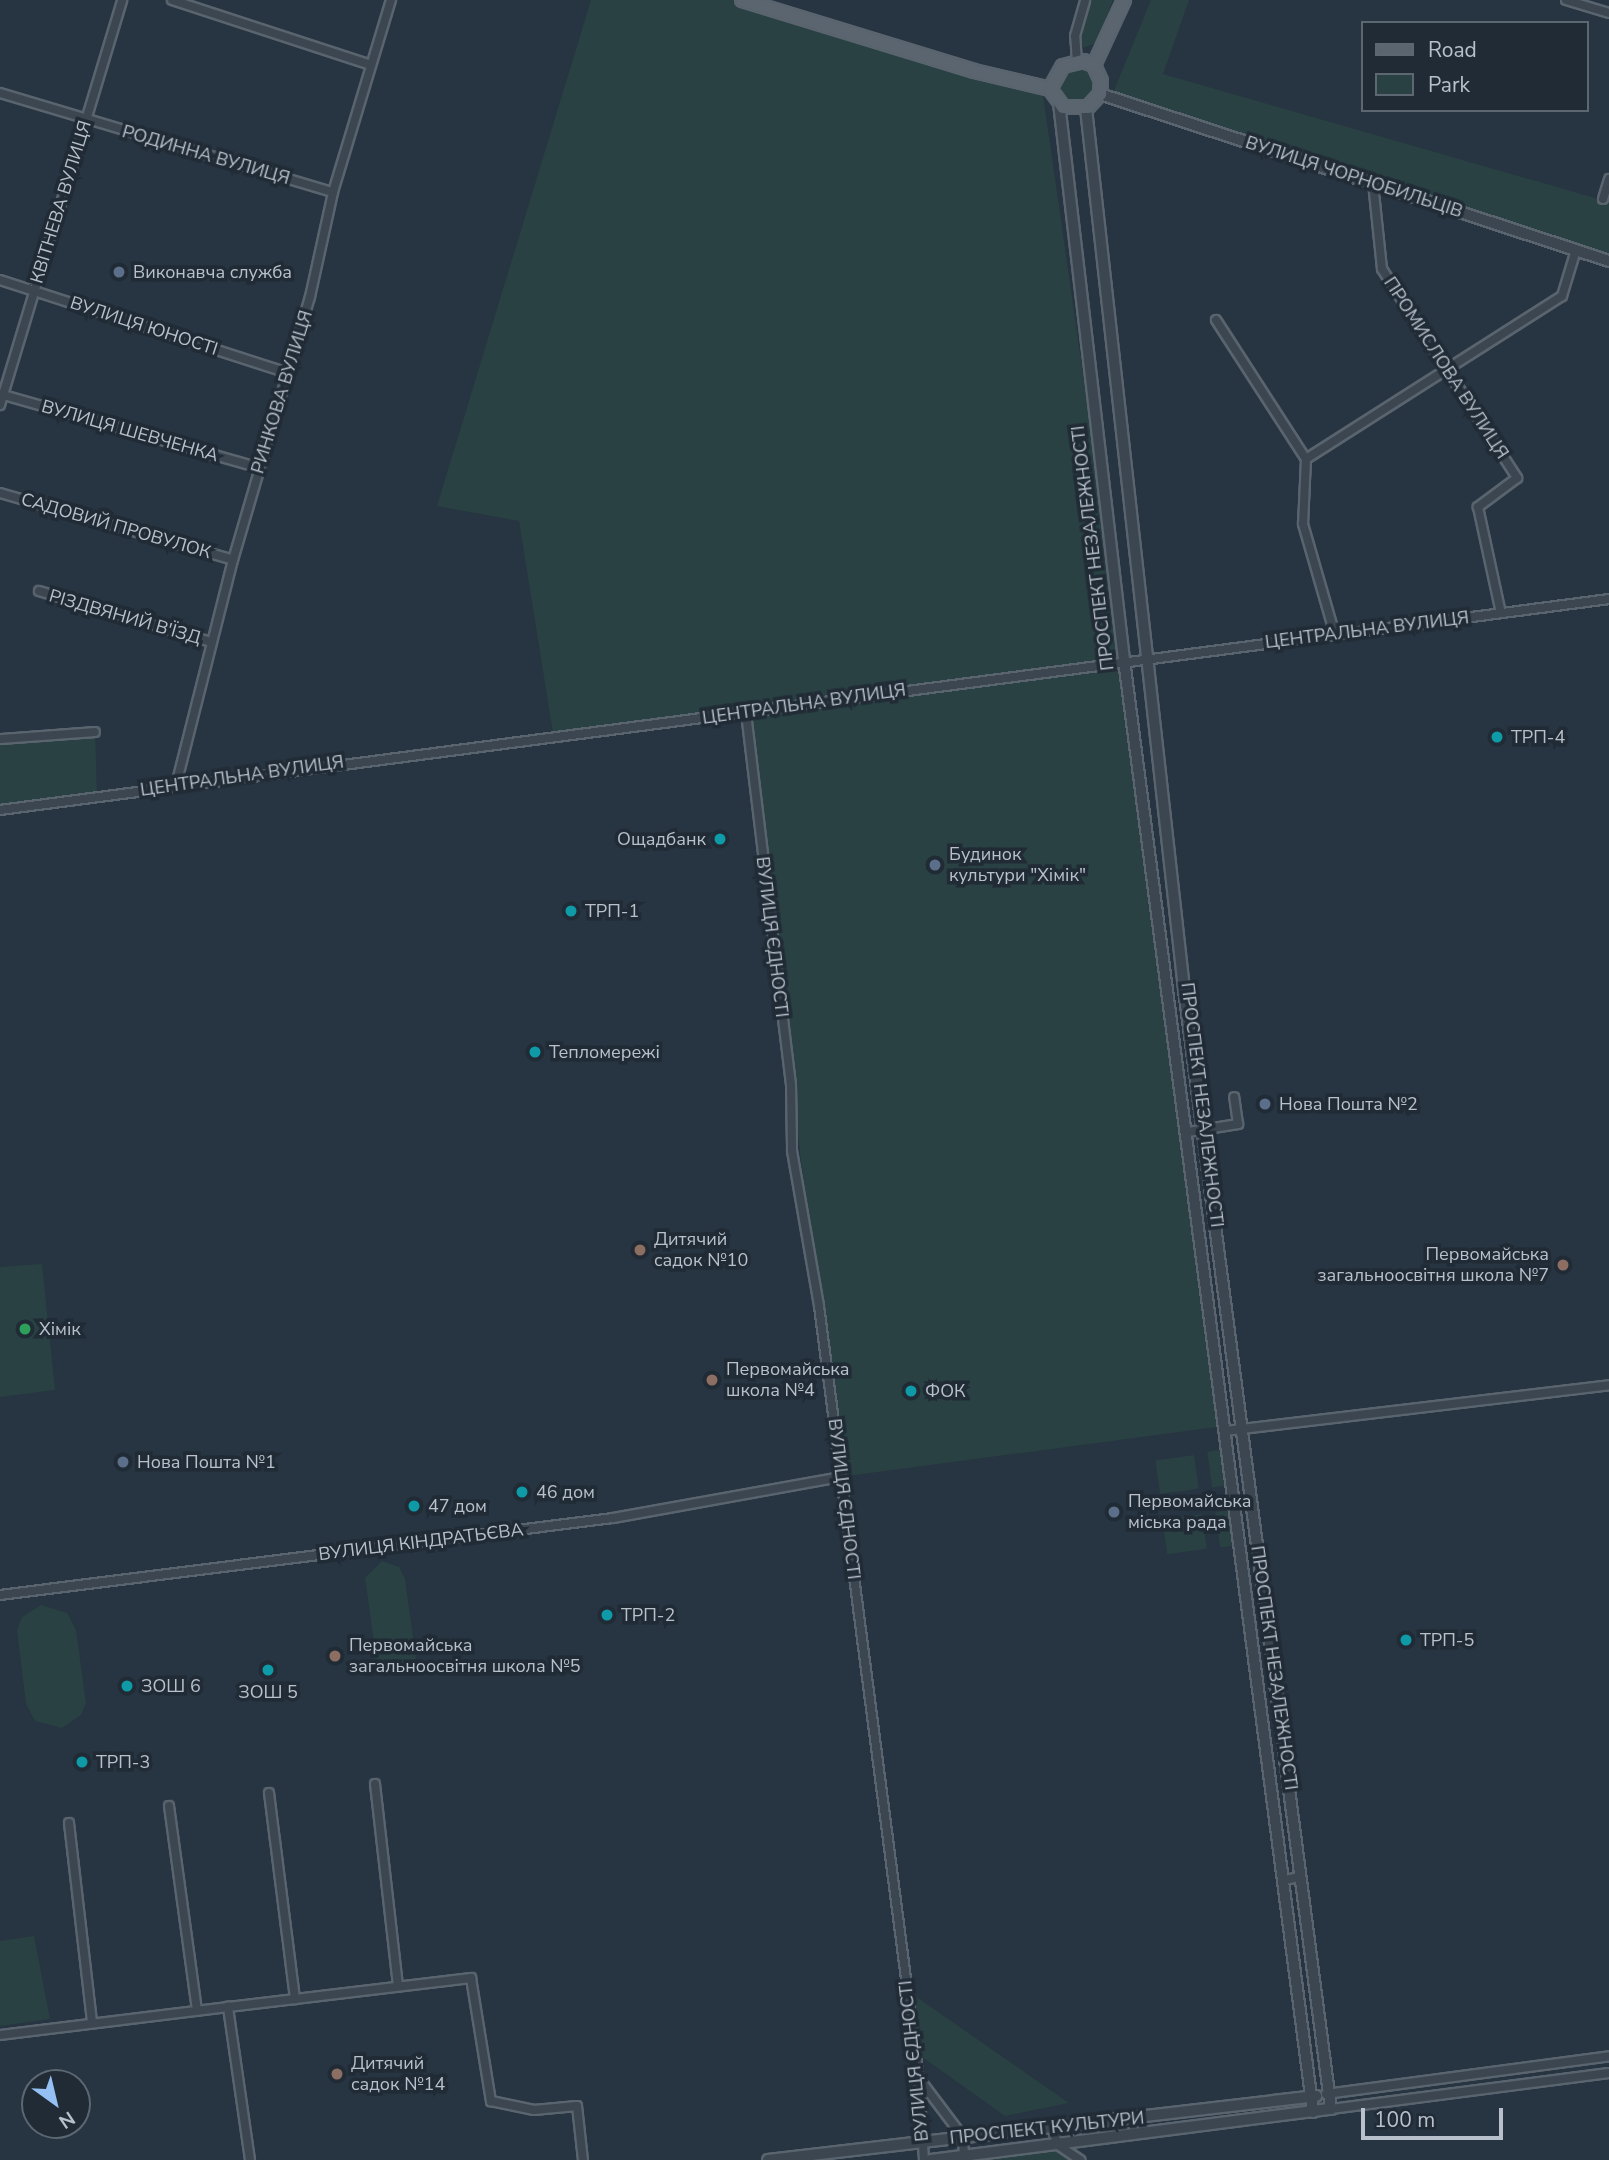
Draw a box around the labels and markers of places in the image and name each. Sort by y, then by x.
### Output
place label: Виконавча служба [133,261,292,283]
marker: Виконавча служба [111,264,127,280]
place label: ТРП-4 [1511,726,1565,748]
marker: ТРП-4 [1489,729,1505,745]
place label: Ощадбанк [617,828,706,850]
marker: Ощадбанк [712,831,728,847]
place label: Будинок культури "Хімік" [949,844,1086,886]
marker: Будинок культури "Хімік" [927,857,943,873]
place label: ТРП-1 [585,900,639,922]
marker: ТРП-1 [563,903,579,919]
place label: Тепломережі [549,1041,660,1063]
marker: Тепломережі [527,1044,543,1060]
place label: Нова Пошта №2 [1279,1093,1418,1115]
marker: Нова Пошта №2 [1257,1096,1273,1112]
place label: Дитячий садок №10 [654,1229,748,1272]
marker: Дитячий садок №10 [632,1242,648,1258]
place label: Первомайська загальноосвітня школа №7 [1318,1244,1549,1286]
marker: Первомайська загальноосвітня школа №7 [1555,1257,1571,1273]
place label: Хімік [39,1318,81,1340]
marker: Хімік [17,1321,33,1337]
place label: Первомайська школа №4 [726,1359,849,1402]
marker: Первомайська школа №4 [704,1372,720,1388]
place label: ФОК [925,1380,966,1402]
marker: ФОК [903,1383,919,1399]
place label: Нова Пошта №1 [137,1451,276,1473]
marker: Нова Пошта №1 [115,1454,131,1470]
place label: 46 дом [536,1481,595,1503]
marker: 46 дом [514,1484,530,1500]
place label: Первомайська мiська рада [1128,1491,1251,1534]
place label: 47 дом [428,1495,487,1517]
marker: 47 дом [406,1498,422,1514]
marker: Первомайська мiська рада [1106,1504,1122,1520]
place label: ТРП-2 [621,1604,675,1626]
marker: ТРП-2 [599,1607,615,1623]
place label: ТРП-5 [1420,1629,1474,1651]
marker: ТРП-5 [1398,1632,1414,1648]
place label: Первомайська загальноосвітня школа №5 [349,1635,580,1678]
marker: Первомайська загальноосвітня школа №5 [327,1648,343,1664]
marker: ЗОШ 5 [260,1662,276,1678]
place label: ЗОШ 6 [141,1675,201,1697]
marker: ЗОШ 6 [119,1678,135,1694]
place label: ЗОШ 5 [238,1681,298,1703]
place label: ТРП-3 [96,1751,150,1773]
marker: ТРП-3 [74,1754,90,1770]
place label: Дитячий садок №14 [351,2053,445,2096]
marker: Дитячий садок №14 [329,2066,345,2082]

